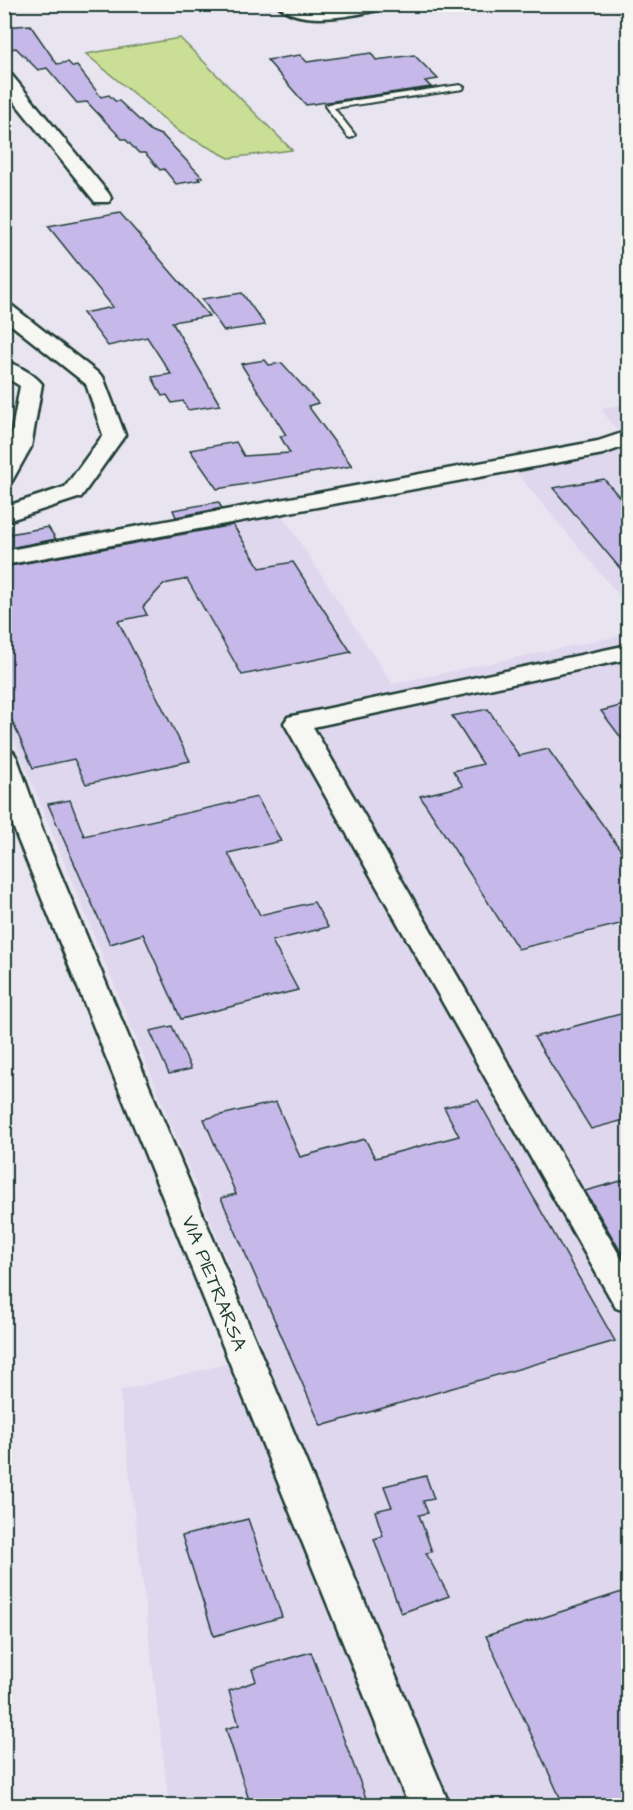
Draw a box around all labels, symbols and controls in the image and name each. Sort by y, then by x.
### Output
street label: VIA PIETRARSA [174,1212,254,1355]

